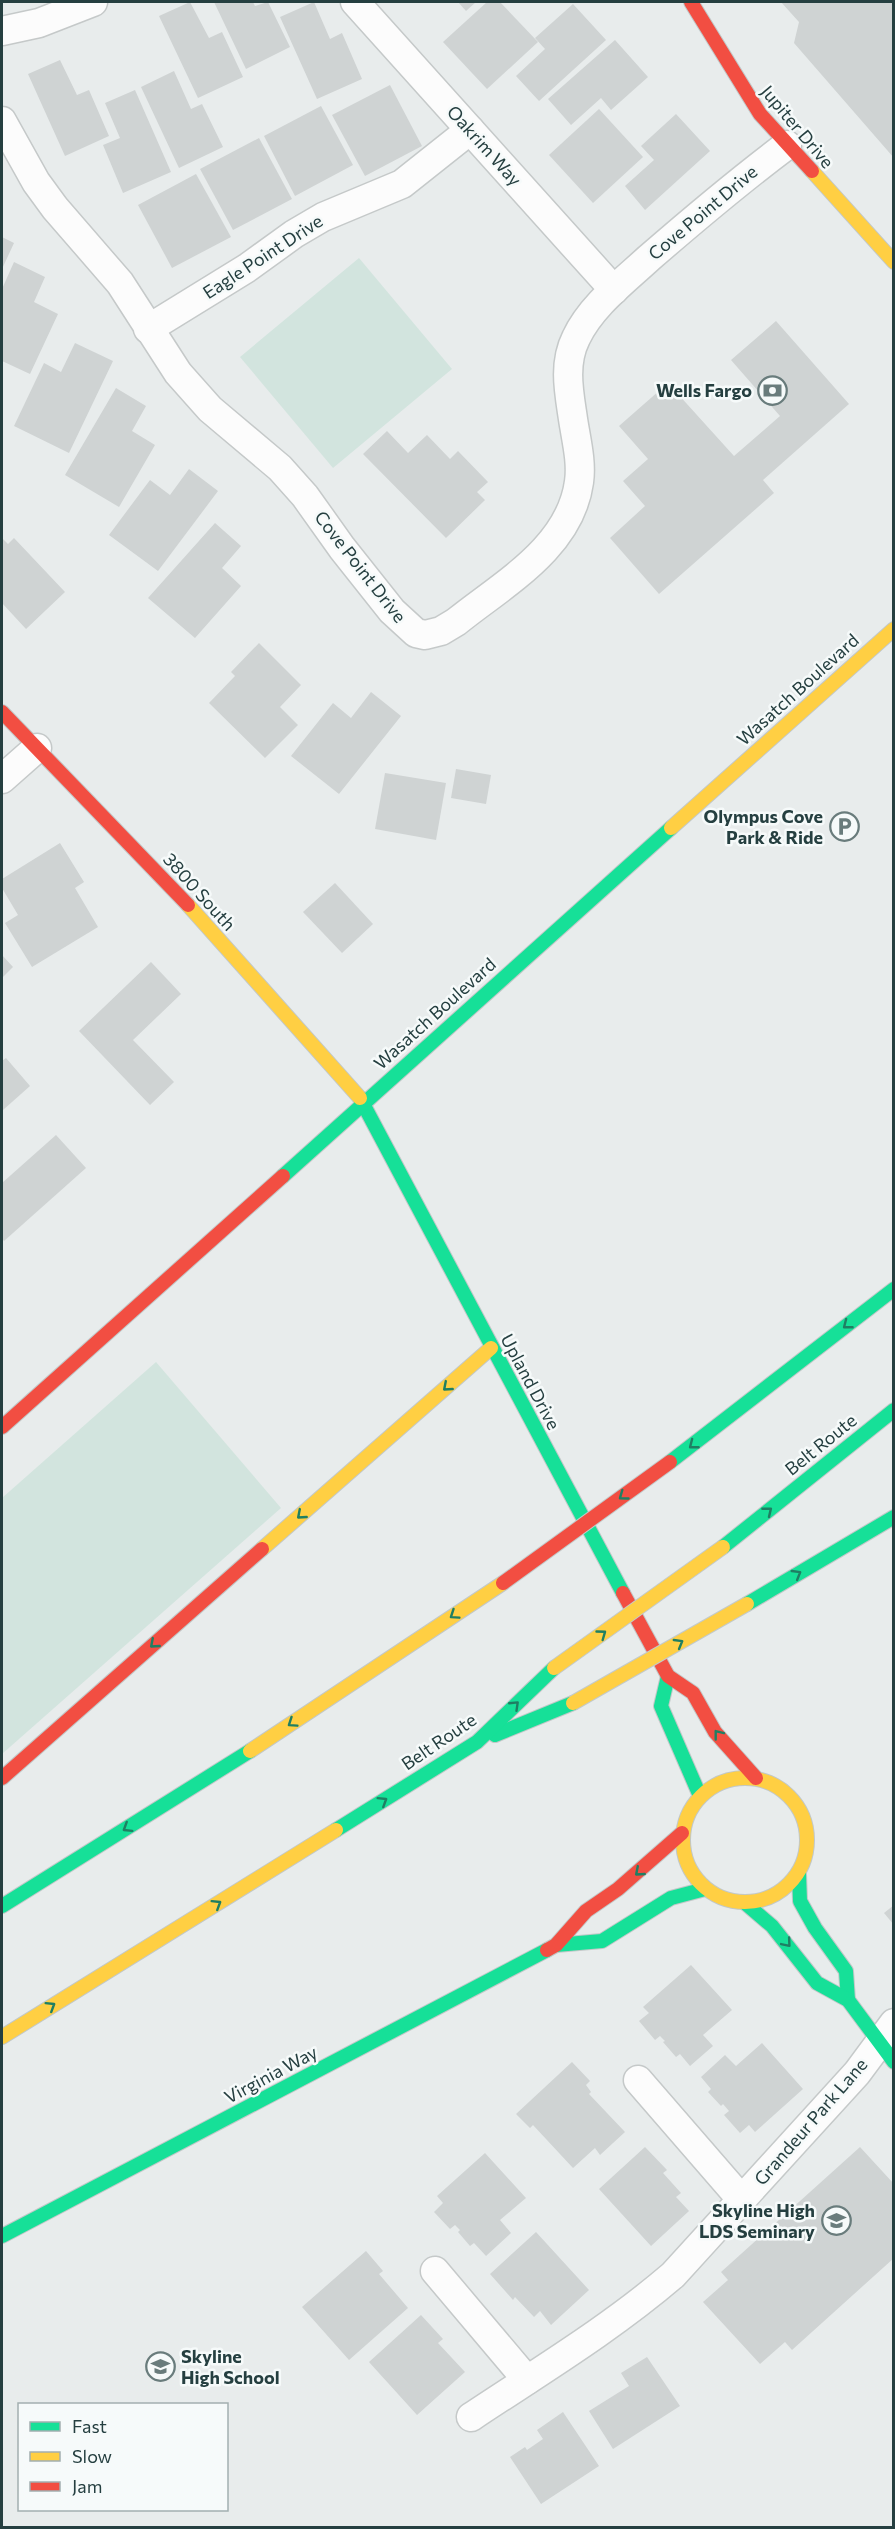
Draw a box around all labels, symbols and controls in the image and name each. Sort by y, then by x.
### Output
street label: Jupiter Drive [757,80,839,172]
street label: Oakrim Way [443,101,527,190]
street label: Cove Point Drive [643,160,761,264]
street label: Eagle Point Drive [198,209,326,303]
bank icon: Wells Fargo [757,375,789,407]
place label: Wells Fargo [656,379,752,401]
street label: Cove Point Drive [310,506,411,627]
street label: Wasatch Boulevard [732,629,863,750]
place label: Olympus Cove Park & Ride [704,805,823,848]
parking icon: Olympus Cove Park & Ride [828,811,860,843]
street label: 3800 South [159,848,240,935]
street label: Wasatch Boulevard [369,953,500,1074]
one-way arrow [843,1318,854,1329]
street label: Upland Drive [496,1330,565,1433]
one-way arrow [443,1380,454,1391]
street label: Belt Route [780,1409,861,1480]
one-way arrow [689,1437,700,1448]
one-way arrow [618,1489,629,1500]
one-way arrow [761,1507,772,1518]
one-way arrow [297,1508,308,1519]
one-way arrow [791,1570,801,1582]
one-way arrow [450,1608,461,1619]
one-way arrow [595,1630,606,1641]
one-way arrow [150,1637,161,1648]
one-way arrow [672,1639,683,1650]
one-way arrow [508,1702,519,1713]
street label: Belt Route [397,1708,480,1774]
one-way arrow [288,1716,298,1728]
one-way arrow [714,1730,725,1741]
one-way arrow [377,1796,387,1808]
one-way arrow [123,1820,133,1832]
one-way arrow [635,1865,646,1876]
one-way arrow [211,1899,221,1911]
one-way arrow [780,1936,791,1947]
one-way arrow [45,2002,55,2014]
street label: Virginia Way [220,2040,321,2108]
street label: Grandeur Park Lane [749,2053,871,2189]
place label: Skyline High LDS Seminary [699,2199,815,2242]
school or university icon: Skyline High LDS Seminary [820,2205,852,2237]
place label: Skyline High School [181,2345,280,2388]
school or university icon: Skyline High School [144,2351,176,2383]
legend [18,2403,228,2511]
text: Fast [72,2415,107,2437]
text: Slow [72,2445,112,2467]
text: Jam [72,2475,102,2497]

